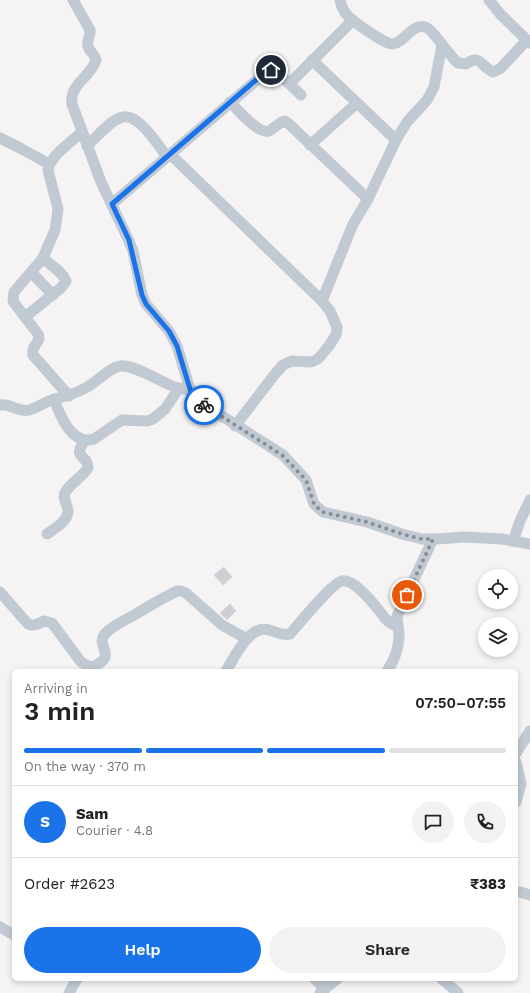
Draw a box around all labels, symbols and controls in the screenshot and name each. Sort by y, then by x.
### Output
pin [254,53,288,87]
icon: home [260,59,282,81]
courier [184,385,224,425]
icon: bike [193,394,215,416]
map controls [478,569,518,657]
button: locate [478,569,518,609]
pin [390,578,424,612]
icon: bag [396,584,418,606]
button: layers [478,617,518,657]
text: Arriving in [24,681,88,696]
text: 07:50–07:55 [415,694,506,712]
text: 3 min [24,696,95,726]
text: On the way · 370 m [24,759,146,774]
button: chat [412,801,454,843]
button: phone [464,801,506,843]
text: Sam [76,805,108,823]
text: S [40,813,50,831]
text: Courier · 4.8 [76,823,153,838]
text: Order #2623 [24,875,115,893]
text: ₹383 [470,875,506,893]
button: Help [24,927,261,973]
button: Share [269,927,506,973]

